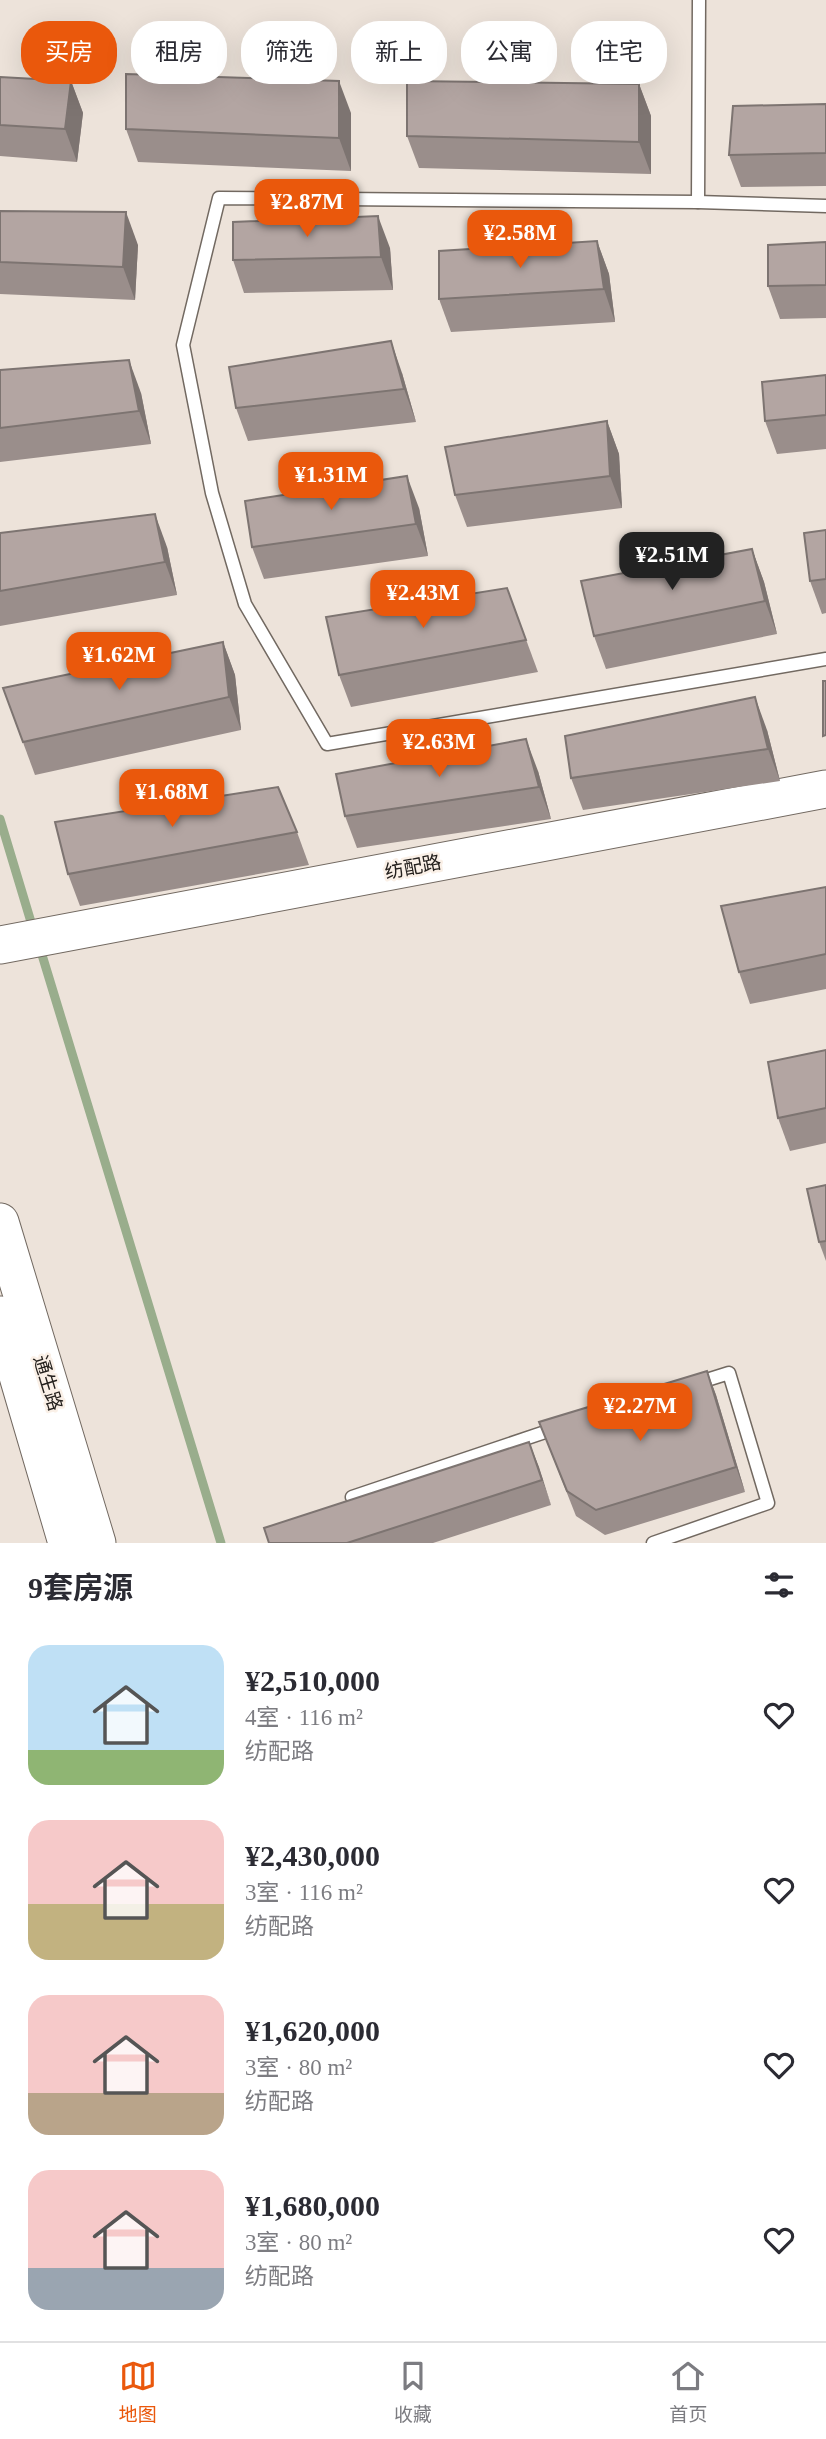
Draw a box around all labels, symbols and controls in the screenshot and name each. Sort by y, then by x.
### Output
chip: 买房 [21,21,117,84]
chip: 租房 [131,21,227,84]
chip: 筛选 [241,21,337,84]
chip: 新上 [351,21,447,84]
chip: 公寓 [461,21,557,84]
chip: 住宅 [571,21,667,84]
pin: ¥2.87M [250,180,364,239]
text: ¥2.87M [270,189,344,214]
pin: ¥2.58M [463,210,577,270]
text: ¥2.58M [483,220,557,245]
pin: ¥1.31M [274,452,388,512]
text: ¥1.31M [294,462,368,487]
pin: ¥2.51M [615,532,729,592]
text: ¥2.51M [635,542,709,567]
pin: ¥2.43M [366,570,480,630]
text: ¥2.43M [386,580,460,605]
pin: ¥1.62M [62,632,176,692]
text: ¥1.62M [82,642,156,667]
pin: ¥2.63M [382,720,496,779]
text: ¥2.63M [402,729,476,754]
pin: ¥1.68M [115,770,229,829]
text: ¥1.68M [135,779,209,804]
street label: 纺配路 [383,851,443,883]
street label: 通生路 [30,1353,66,1413]
pin: ¥2.27M [583,1384,697,1443]
text: ¥2.27M [603,1393,677,1418]
icon: filters [760,1566,798,1604]
text: 9套房源 [28,1571,133,1604]
text: ¥2,510,000 [245,1664,380,1697]
icon: home [84,1673,168,1757]
icon: heart [760,1696,798,1734]
text: 4室 · 116 m² [245,1705,363,1730]
text: 纺配路 [245,1739,314,1764]
text: ¥2,430,000 [245,1839,380,1872]
icon: home [84,1848,168,1932]
icon: heart [760,1871,798,1909]
text: 3室 · 116 m² [245,1880,363,1905]
text: 纺配路 [245,1914,314,1939]
text: ¥1,620,000 [245,2014,380,2047]
icon: home [84,2023,168,2107]
icon: heart [760,2046,798,2084]
text: 3室 · 80 m² [245,2055,352,2080]
text: 纺配路 [245,2089,314,2114]
text: ¥1,680,000 [245,2189,380,2222]
icon: home [84,2198,168,2282]
icon: heart [760,2221,798,2259]
text: 3室 · 80 m² [245,2230,352,2255]
text: 纺配路 [245,2264,314,2289]
tab: 地图 [119,2357,157,2426]
tab: 收藏 [394,2357,432,2426]
tab: 首页 [669,2357,707,2426]

